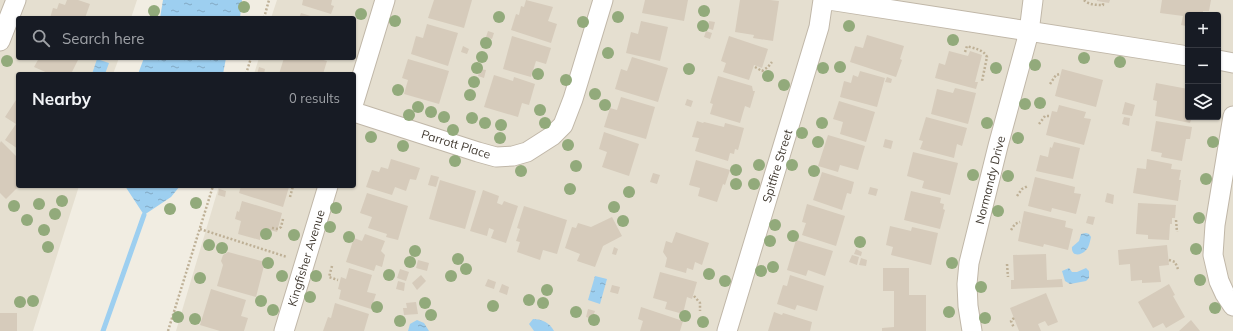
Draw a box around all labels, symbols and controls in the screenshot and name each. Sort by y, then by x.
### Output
map controls [1185,12,1221,120]
button: + [1185,12,1221,48]
search box [16,16,356,60]
icon: search [30,27,52,49]
text: Search here [62,29,144,48]
button: − [1185,48,1221,84]
button: layers [1185,84,1221,120]
text: Nearby [32,88,91,109]
text: 0 results [289,90,340,106]
street label: Parrott Place [419,126,493,162]
street label: Spitfire Street [759,128,795,204]
street label: Normandy Drive [972,134,1008,226]
street label: Kingfisher Avenue [284,208,328,308]

